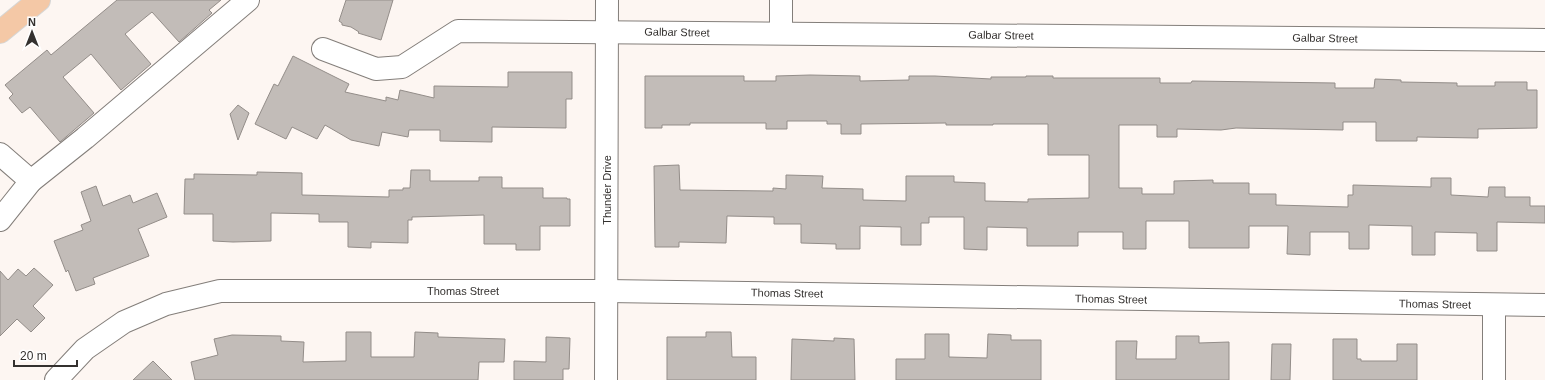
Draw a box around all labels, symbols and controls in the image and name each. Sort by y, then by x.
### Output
north arrow [12,12,52,52]
text: N [28,16,36,28]
street label: Galbar Street [644,25,710,39]
street label: Galbar Street [968,28,1034,42]
street label: Galbar Street [1292,31,1358,45]
street label: Thunder Drive [601,155,613,225]
street label: Thomas Street [427,285,499,297]
street label: Thomas Street [751,286,823,300]
street label: Thomas Street [1075,292,1147,306]
street label: Thomas Street [1399,297,1471,311]
scale bar [14,342,77,368]
text: 20 m [20,349,47,363]

